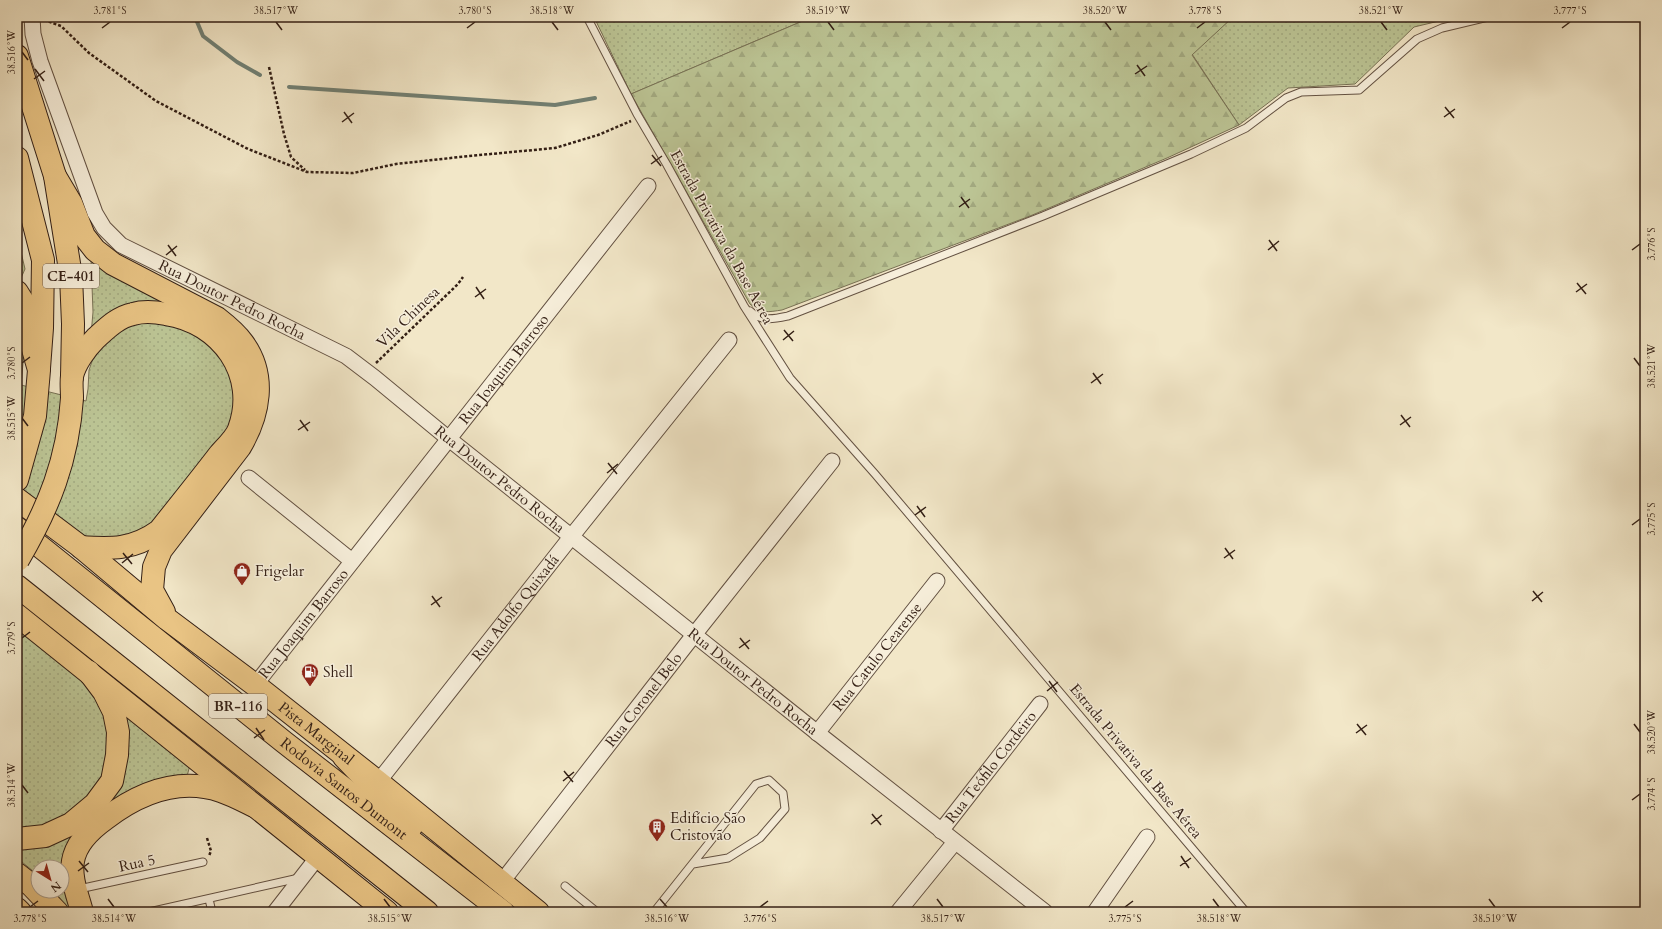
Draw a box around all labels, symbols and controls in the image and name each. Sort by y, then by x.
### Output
text: 3.781°S [93,4,127,18]
text: 38.517°W [254,4,299,18]
text: 3.780°S [458,4,492,18]
text: 38.518°W [530,4,575,18]
text: 38.519°W [806,4,851,18]
text: 38.520°W [1083,4,1128,18]
text: 3.778°S [1188,4,1222,18]
text: 38.521°W [1359,4,1404,18]
text: 3.777°S [1553,4,1587,18]
text: 38.516°W [5,29,19,74]
street label: Estrada Privativa da Base Aérea [666,146,779,328]
text: 3.776°S [1645,227,1659,261]
street label: Rua Doutor Pedro Rocha [155,255,309,345]
road number: CE-401 [43,264,99,288]
street label: Vila Chinesa [372,282,444,352]
street label: Rua Joaquim Barroso [454,310,553,428]
text: 38.521°W [1645,343,1659,388]
text: 3.780°S [5,346,19,380]
text: 38.515°W [5,395,19,440]
street label: Rua Doutor Pedro Rocha [430,421,569,538]
text: 3.775°S [1645,502,1659,536]
street label: Rua Adolfo Quixadá [467,550,564,665]
shop icon: Frigelar [232,561,252,586]
place label: Frigelar [255,561,305,581]
street label: Rua Joaquim Barroso [254,565,353,683]
street label: Rua Catulo Cearense [828,598,926,715]
text: 3.779°S [5,621,19,655]
street label: Rua Doutor Pedro Rocha [684,623,823,740]
street label: Rua Coronel Belo [600,648,686,751]
fuel station icon: Shell [300,662,320,687]
place label: Shell [323,662,353,682]
street label: Estrada Privativa da Base Aérea [1065,679,1207,843]
road number: BR-116 [209,694,267,718]
street label: Pista Marginal [274,697,358,769]
street label: Rua Teófilo Cordeiro [941,707,1041,827]
text: 38.520°W [1645,709,1659,754]
street label: Rodovia Santos Dumont [276,733,412,844]
text: 38.514°W [5,762,19,807]
text: 3.774°S [1645,777,1659,811]
place label: Edifício São Cristovão [670,808,746,845]
building icon: Edifício São Cristovão [647,817,667,842]
street label: Rua 5 [117,849,157,877]
north arrow [30,859,70,899]
text: N [47,878,64,896]
text: 3.778°S [13,912,47,926]
text: 38.514°W [92,912,137,926]
text: 38.515°W [368,912,413,926]
text: 38.516°W [645,912,690,926]
text: 3.776°S [743,912,777,926]
text: 38.517°W [921,912,966,926]
text: 3.775°S [1108,912,1142,926]
text: 38.518°W [1197,912,1242,926]
text: 38.519°W [1473,912,1518,926]

